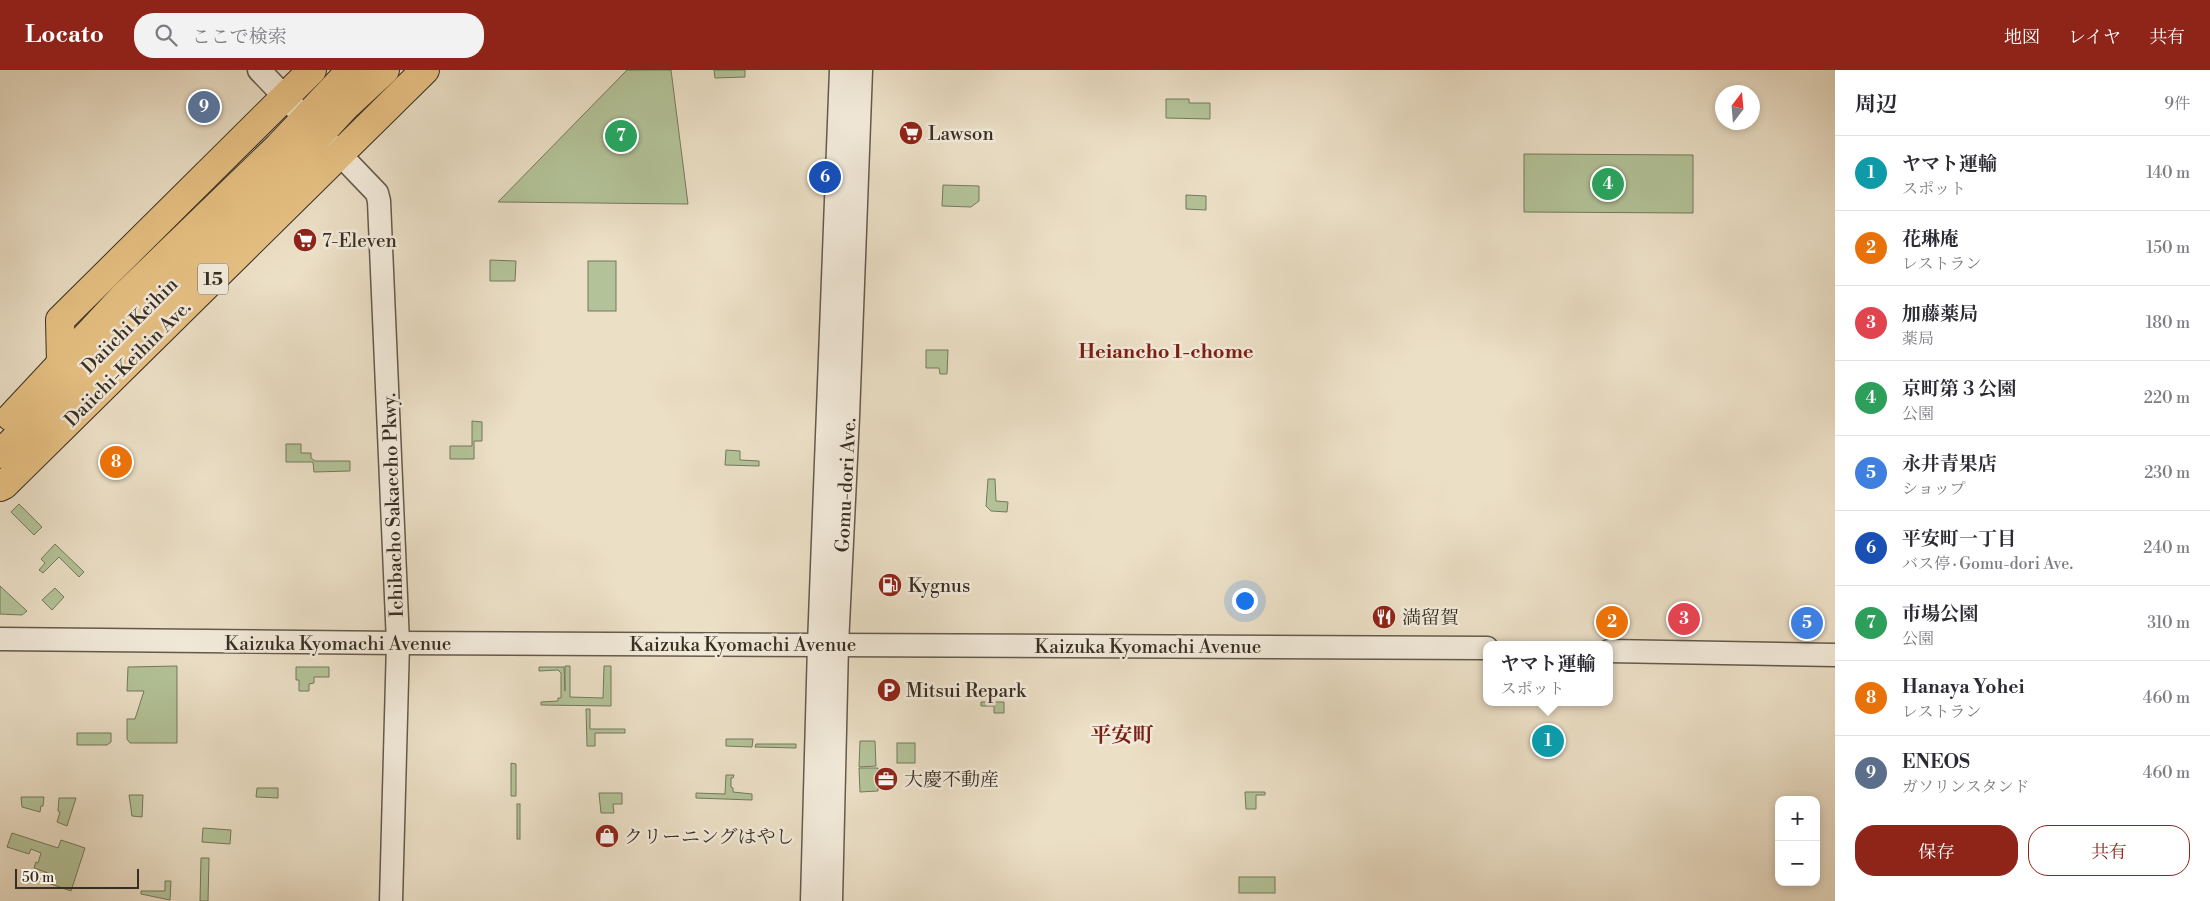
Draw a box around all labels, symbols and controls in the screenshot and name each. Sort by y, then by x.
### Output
search box [134,13,484,58]
text: Locato [25,20,104,50]
icon: search [152,21,180,49]
text: ここで検索 [192,25,287,49]
text: 地図 [2004,26,2040,49]
text: レイヤ [2068,26,2121,49]
text: 共有 [2149,26,2185,49]
north arrow [1715,85,1760,130]
pin: 9 [188,88,220,126]
text: 周辺 [1855,92,1897,118]
text: 9件 [2164,94,2190,114]
pin: 7 [605,117,637,155]
supermarket icon: Lawson [898,120,924,146]
place label: Lawson [928,122,994,146]
text: ヤマト運輸 [1902,152,1997,176]
pin: 6 [809,158,841,196]
text: 1 [1867,163,1875,183]
text: 140 m [2146,163,2190,183]
pin: 4 [1592,165,1624,203]
text: スポット [1902,179,1966,199]
supermarket icon: 7-Eleven [292,227,318,253]
text: 花琳庵 [1902,227,1959,251]
place label: 7-Eleven [322,229,397,253]
text: 2 [1866,238,1876,258]
text: 150 m [2146,238,2190,258]
text: レストラン [1902,254,1982,274]
road number: 15 [198,263,228,294]
street label: Daiichi Keihin [77,273,183,379]
street label: Daiichi-Keihin Ave. [59,295,196,432]
text: 加藤薬局 [1902,302,1978,326]
text: 3 [1866,313,1876,333]
text: 180 m [2146,313,2190,333]
text: 薬局 [1902,329,1934,349]
district label: Heiancho 1-chome [1078,340,1254,365]
text: 京町第３公園 [1902,377,2016,401]
text: 4 [1866,388,1876,408]
text: 220 m [2144,388,2190,408]
street label: Ichibacho Sakaecho Pkwy. [377,392,409,618]
text: 公園 [1902,404,1934,424]
street label: Gomu-dori Ave. [830,417,862,553]
pin: 8 [100,443,132,481]
text: 永井青果店 [1902,452,1997,476]
text: 5 [1866,463,1876,483]
text: 230 m [2144,463,2190,483]
text: ショップ [1902,479,1966,499]
text: 平安町一丁目 [1902,527,2016,551]
text: 6 [1866,538,1876,558]
text: 240 m [2143,538,2190,558]
text: バス停 · Gomu-dori Ave. [1902,554,2073,574]
fuel station icon: Kygnus [877,572,903,598]
place label: Kygnus [908,574,970,598]
your location [1232,588,1258,614]
pin: 3 [1668,600,1700,638]
text: 市場公園 [1902,602,1978,626]
pin: 2 [1596,603,1628,641]
restaurant icon: 満留賀 [1371,604,1397,630]
pin: 5 [1791,604,1823,642]
place label: 満留賀 [1402,606,1459,630]
text: 7 [1866,613,1876,633]
text: 310 m [2147,613,2190,633]
text: 公園 [1902,629,1934,649]
street label: Kaizuka Kyomachi Avenue [225,632,451,656]
street label: Kaizuka Kyomachi Avenue [630,633,856,657]
street label: Kaizuka Kyomachi Avenue [1035,635,1261,659]
popup [1483,641,1613,706]
text: ヤマト運輸 [1500,652,1596,676]
text: Hanaya Yohei [1902,675,2025,699]
parking icon: Mitsui Repark [876,677,902,703]
place label: Mitsui Repark [906,679,1027,703]
text: スポット [1500,679,1565,699]
text: 8 [1866,688,1876,708]
text: 460 m [2143,688,2190,708]
text: レストラン [1902,702,1982,722]
pin: 1 [1532,722,1564,760]
district label: 平安町 [1091,723,1154,749]
text: ENEOS [1902,750,1970,774]
text: 9 [1866,763,1876,783]
text: 460 m [2143,763,2190,783]
office icon: 大慶不動産 [873,766,899,792]
place label: 大慶不動産 [904,768,999,792]
text: ガソリンスタンド [1902,777,2030,797]
map controls [1775,796,1820,886]
button: + [1775,796,1820,841]
shop icon: クリーニングはやし [594,823,620,849]
place label: クリーニングはやし [624,825,795,849]
button: 保存 [1855,825,2018,876]
button: 共有 [2028,825,2190,876]
button: − [1775,841,1820,886]
scale bar [15,866,139,889]
text: 50 m [22,869,54,887]

